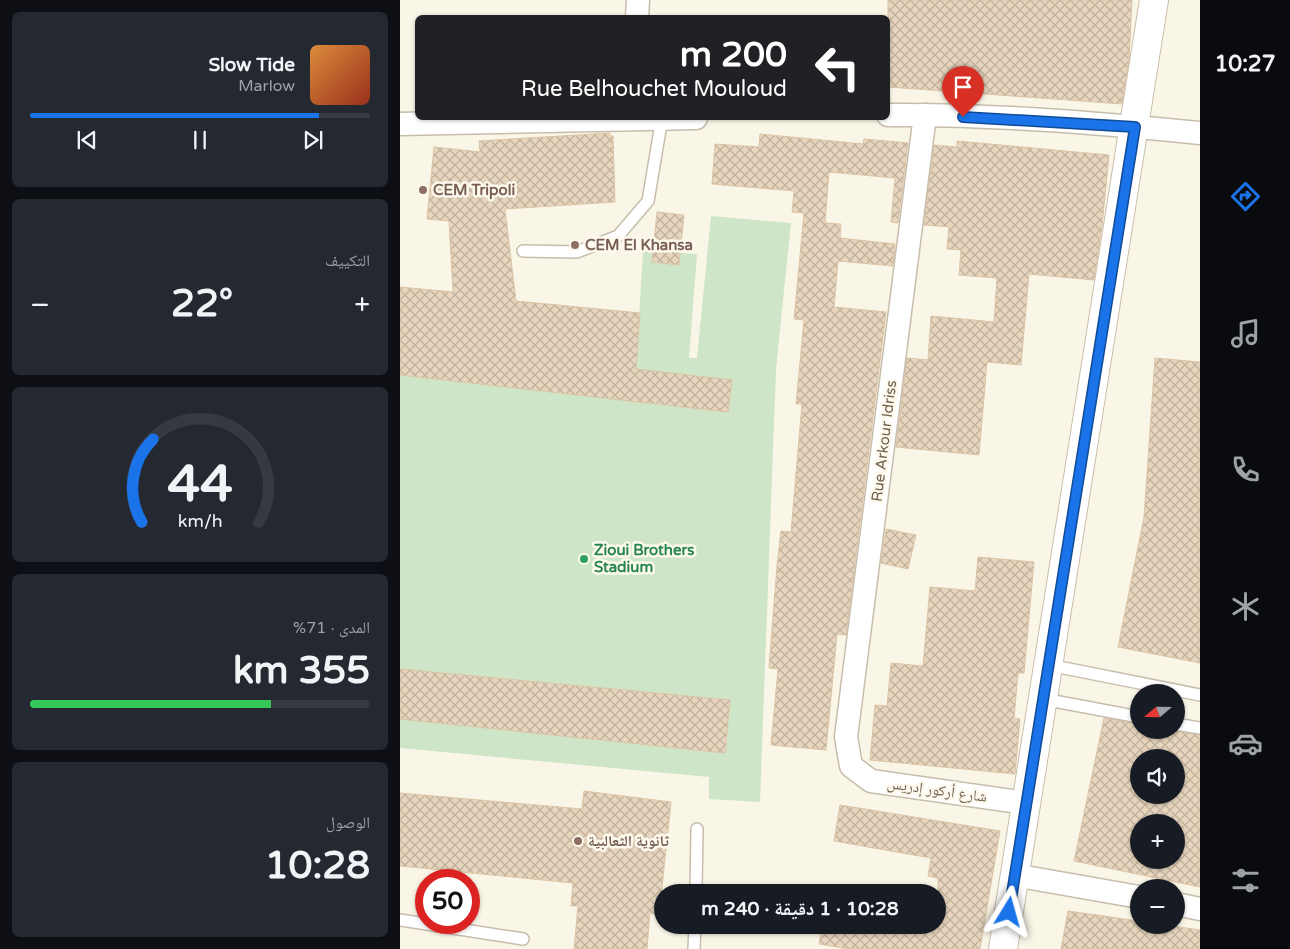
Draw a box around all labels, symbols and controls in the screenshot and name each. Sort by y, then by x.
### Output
text: 200 m [680,34,787,76]
icon: left [805,35,870,100]
text: 10:27 [1215,51,1276,77]
text: Slow Tide [208,54,295,76]
pin [942,66,984,117]
icon: arrive [949,73,977,101]
text: Marlow [238,76,295,96]
text: Rue Belhouchet Mouloud [521,76,787,102]
icon: previous [73,126,101,154]
icon: pause [186,126,214,154]
icon: next [299,126,327,154]
icon: directions [1228,179,1263,214]
place label: CEM Tripoli [433,181,515,200]
marker: CEM Tripoli [417,184,429,196]
place label: CEM El Khansa [585,236,693,254]
marker: CEM El Khansa [569,239,581,251]
text: التكييف [325,251,370,271]
text: 22° [171,281,233,327]
text: − [30,288,50,322]
text: + [354,288,370,322]
icon: music [1228,316,1263,351]
street label: Rue Arkour Idriss [868,379,900,503]
icon: phone [1228,452,1263,487]
text: 44 [167,453,233,516]
text: km/h [178,511,222,532]
place label: Zioui Brothers Stadium [594,541,694,576]
marker: Zioui Brothers Stadium [578,553,590,565]
icon: climate [1228,589,1263,624]
text: المدى · 71% [293,618,370,638]
text: 355 km [233,648,370,694]
north arrow [1130,684,1185,739]
map controls [1130,684,1185,934]
icon: car [1228,726,1263,761]
button: sound [1130,749,1185,804]
street label: شارع أركور إدريس [886,774,988,807]
text: الوصول [326,813,370,833]
button: + [1130,814,1185,869]
place label: ثانوية الثعالبية [588,832,670,850]
marker: ثانوية الثعالبية [572,835,584,847]
text: 10:28 [265,843,370,889]
icon: filters [1228,863,1263,898]
speed limit sign: 50 [415,869,480,934]
button: − [1130,879,1185,934]
position arrow [982,885,1034,937]
text: 10:28 · 1 دقيقة · 240 m [701,898,899,920]

